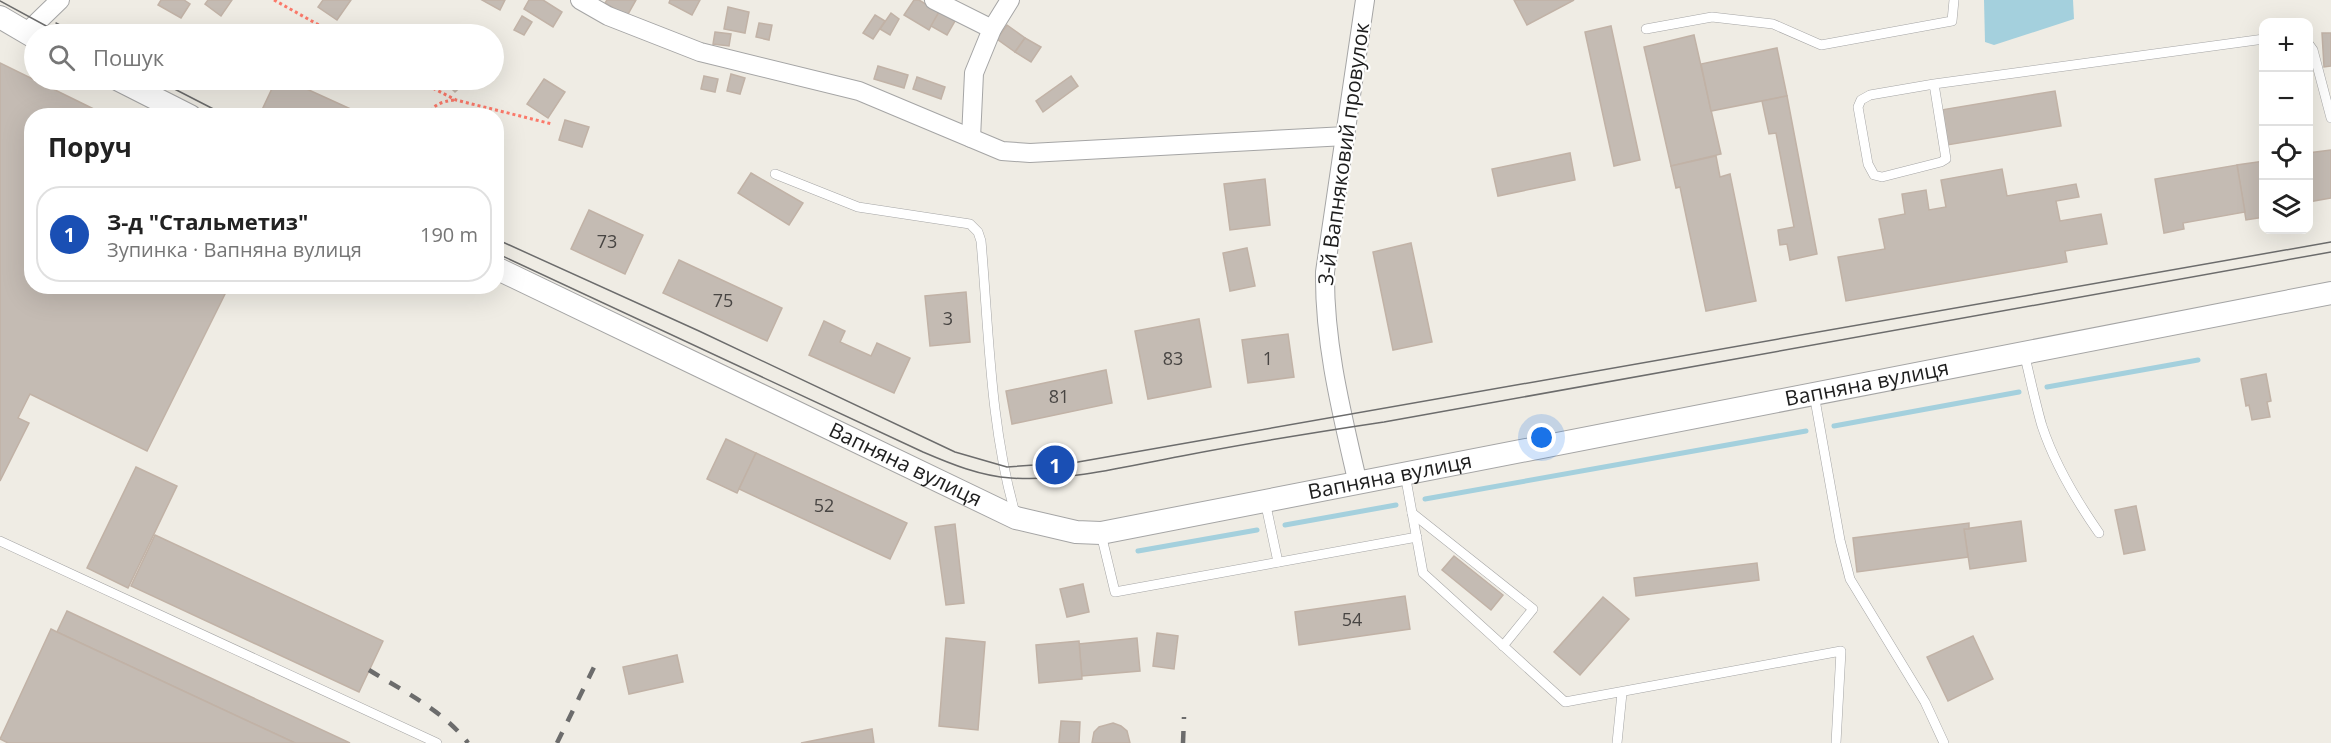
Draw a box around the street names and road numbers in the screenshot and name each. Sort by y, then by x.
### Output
street label: 3-й Вапняковий провулок [1311,21,1375,287]
street label: Вапняна вулиця [1782,353,1951,412]
street label: Вапняна вулиця [825,415,987,512]
street label: Вапняна вулиця [1305,446,1474,505]

